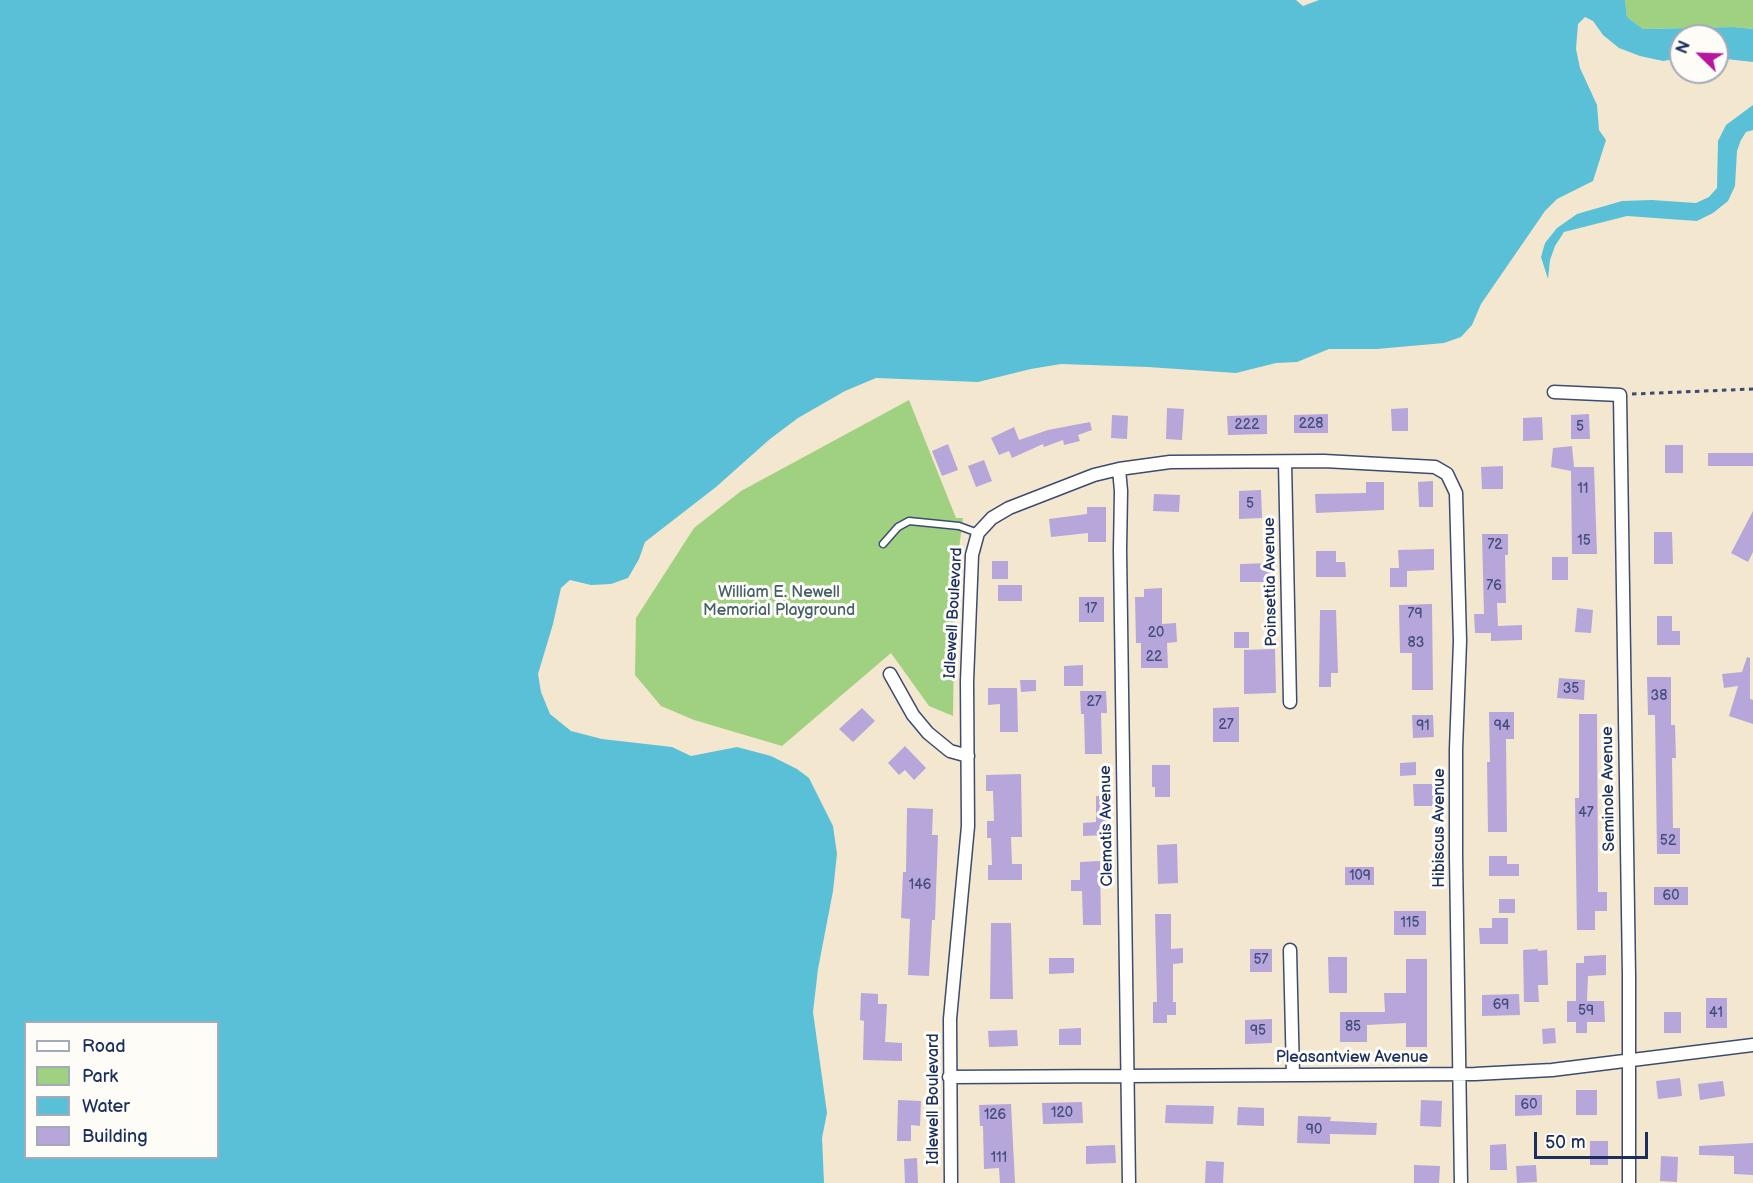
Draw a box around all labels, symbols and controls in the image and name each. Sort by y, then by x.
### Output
north arrow [1669,24,1729,84]
text: N [1673,38,1695,57]
house number: 228 [1299,416,1323,432]
house number: 222 [1235,417,1259,433]
house number: 5 [1576,419,1584,435]
house number: 11 [1578,481,1588,497]
house number: 5 [1246,496,1254,512]
street label: Poinsettia Avenue [1260,517,1282,647]
house number: 15 [1577,533,1591,549]
house number: 72 [1487,537,1503,553]
street label: Idlewell Boulevard [941,547,967,679]
house number: 76 [1486,578,1502,594]
park label: William E. Newell Memorial Playground [703,583,855,621]
house number: 17 [1085,601,1097,617]
house number: 79 [1408,606,1422,622]
house number: 20 [1148,625,1164,641]
house number: 83 [1408,635,1424,651]
house number: 22 [1146,649,1162,665]
house number: 35 [1563,681,1579,697]
house number: 38 [1651,688,1667,704]
house number: 27 [1086,694,1102,710]
house number: 27 [1218,717,1234,733]
house number: 91 [1416,718,1430,734]
house number: 94 [1494,718,1510,734]
street label: Seminole Avenue [1598,726,1620,852]
street label: Clematis Avenue [1096,765,1118,887]
street label: Hibiscus Avenue [1430,768,1450,888]
house number: 47 [1578,805,1594,821]
house number: 52 [1660,833,1676,849]
house number: 109 [1349,868,1371,884]
house number: 146 [909,877,931,893]
house number: 60 [1663,888,1679,904]
house number: 115 [1401,915,1419,931]
house number: 57 [1254,952,1268,968]
house number: 69 [1493,997,1509,1013]
house number: 59 [1578,1003,1594,1019]
house number: 41 [1709,1005,1723,1021]
house number: 85 [1345,1019,1361,1035]
legend [24,1021,219,1159]
house number: 95 [1250,1023,1266,1039]
street label: Idlewell Boulevard [924,1033,944,1165]
text: Road [82,1036,126,1057]
street label: Pleasantview Avenue [1276,1048,1428,1068]
text: Park [82,1066,118,1087]
text: Water [82,1096,130,1117]
house number: 60 [1521,1097,1537,1113]
house number: 120 [1051,1105,1073,1121]
house number: 126 [984,1107,1006,1123]
scale bar [1537,1120,1651,1158]
house number: 90 [1306,1122,1322,1138]
text: Building [82,1126,148,1147]
text: 50 m [1545,1132,1586,1153]
house number: 111 [991,1150,1007,1166]

